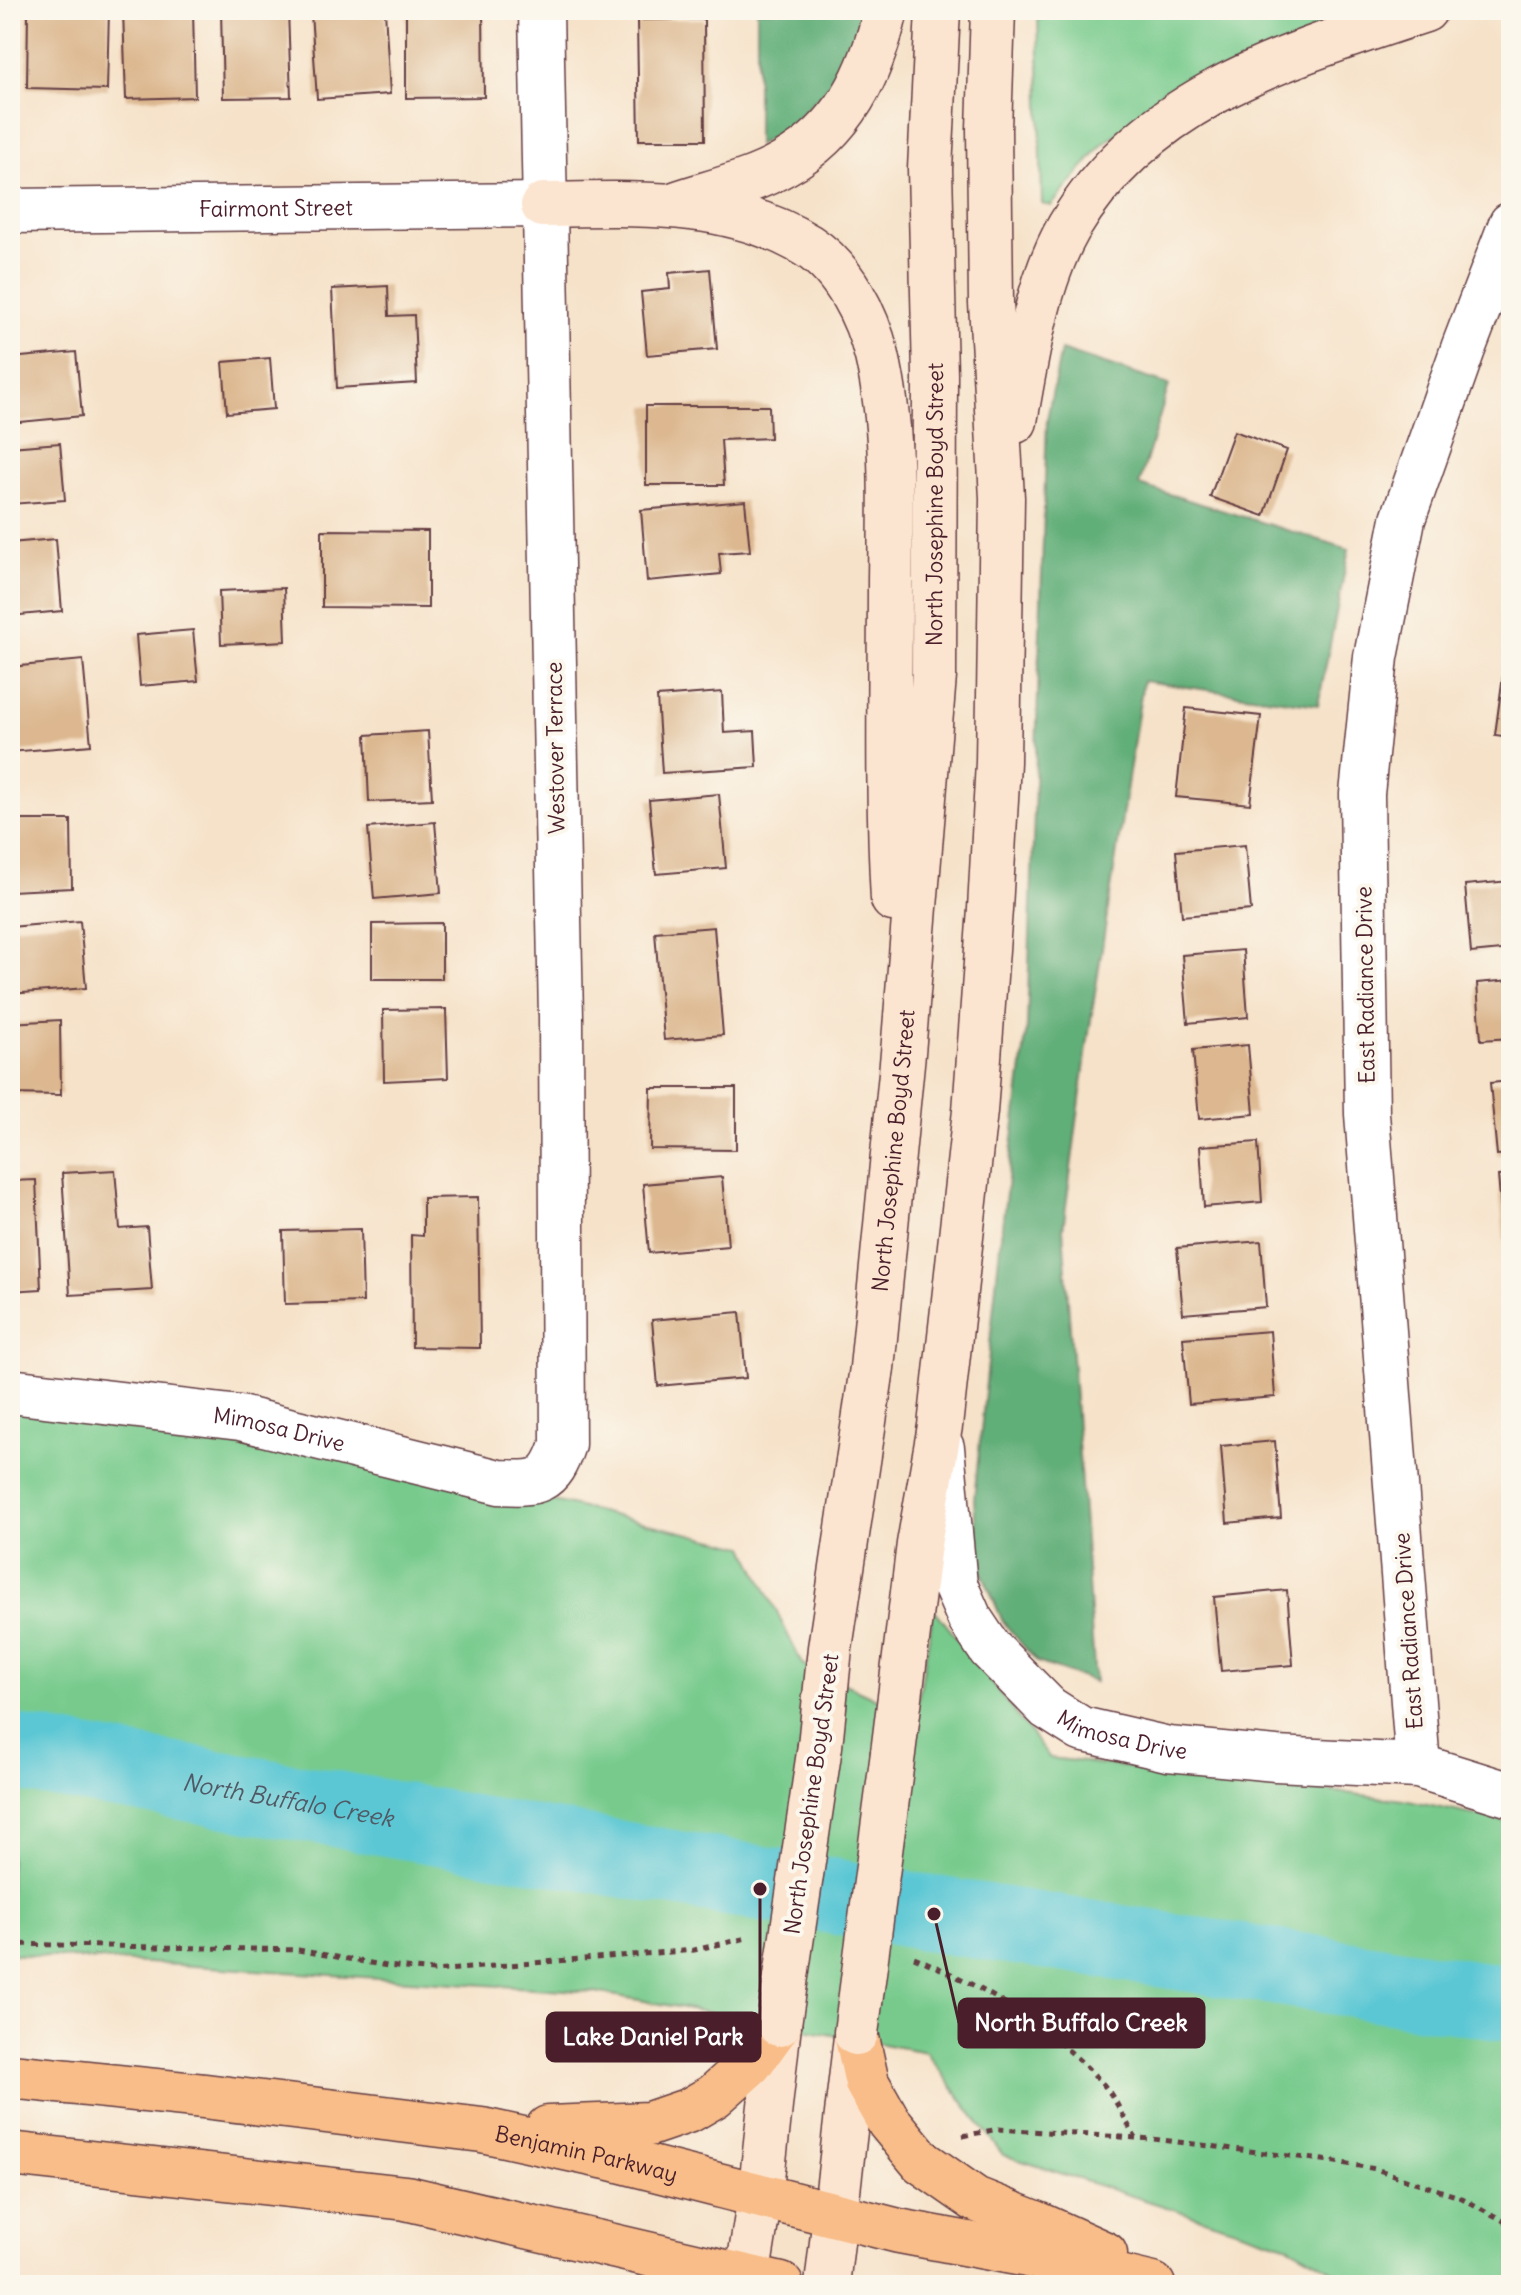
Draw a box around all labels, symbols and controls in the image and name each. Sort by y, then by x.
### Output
street label: Fairmont Street [199,193,353,223]
street label: North Josephine Boyd Street [920,362,949,646]
street label: Westover Terrace [539,662,571,834]
street label: East Radiance Drive [1349,886,1381,1084]
street label: North Josephine Boyd Street [866,1008,921,1293]
street label: Mimosa Drive [212,1401,348,1457]
street label: East Radiance Drive [1387,1532,1429,1730]
street label: North Josephine Boyd Street [777,1652,845,1936]
street label: Mimosa Drive [1052,1703,1188,1765]
water label: North Buffalo Creek [180,1766,397,1833]
callout: North Buffalo Creek [959,1999,1204,2047]
text: North Buffalo Creek [974,2007,1188,2037]
callout: Lake Daniel Park [547,2013,760,2061]
text: Lake Daniel Park [563,2021,743,2051]
street label: Benjamin Parkway [492,2119,680,2188]

